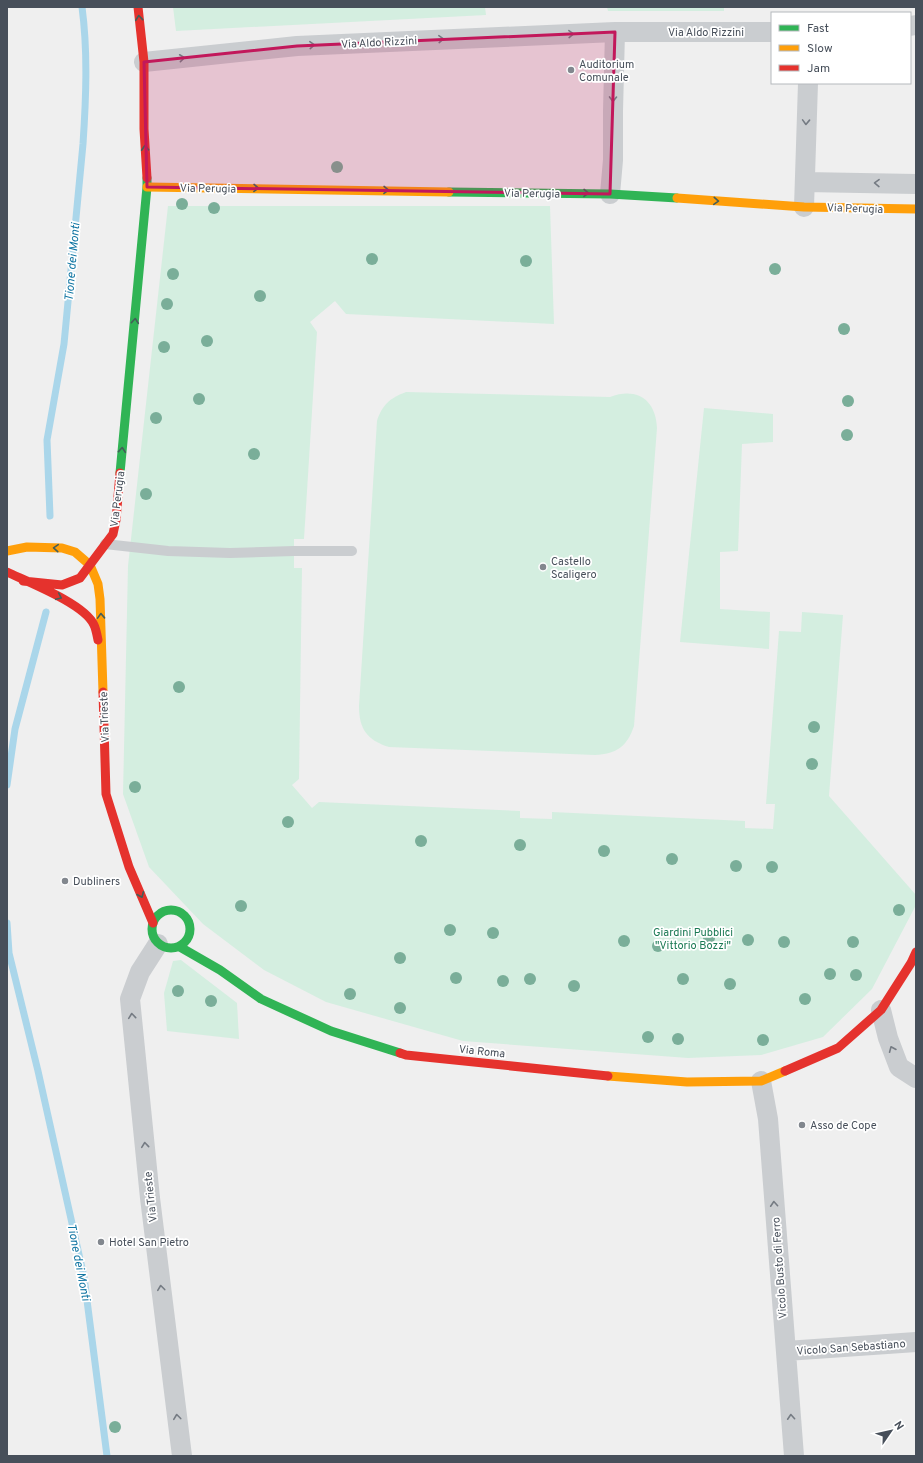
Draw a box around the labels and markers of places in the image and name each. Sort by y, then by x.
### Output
place label: Auditorium Comunale [579,58,634,85]
marker: Auditorium Comunale [566,65,576,75]
place label: Castello Scaligero [551,555,597,582]
marker: Castello Scaligero [538,562,548,572]
place label: Dubliners [73,875,120,889]
marker: Dubliners [60,876,70,886]
place label: Asso de Cope [810,1119,877,1133]
marker: Asso de Cope [797,1120,807,1130]
place label: Hotel San Pietro [109,1236,189,1250]
marker: Hotel San Pietro [96,1237,106,1247]

